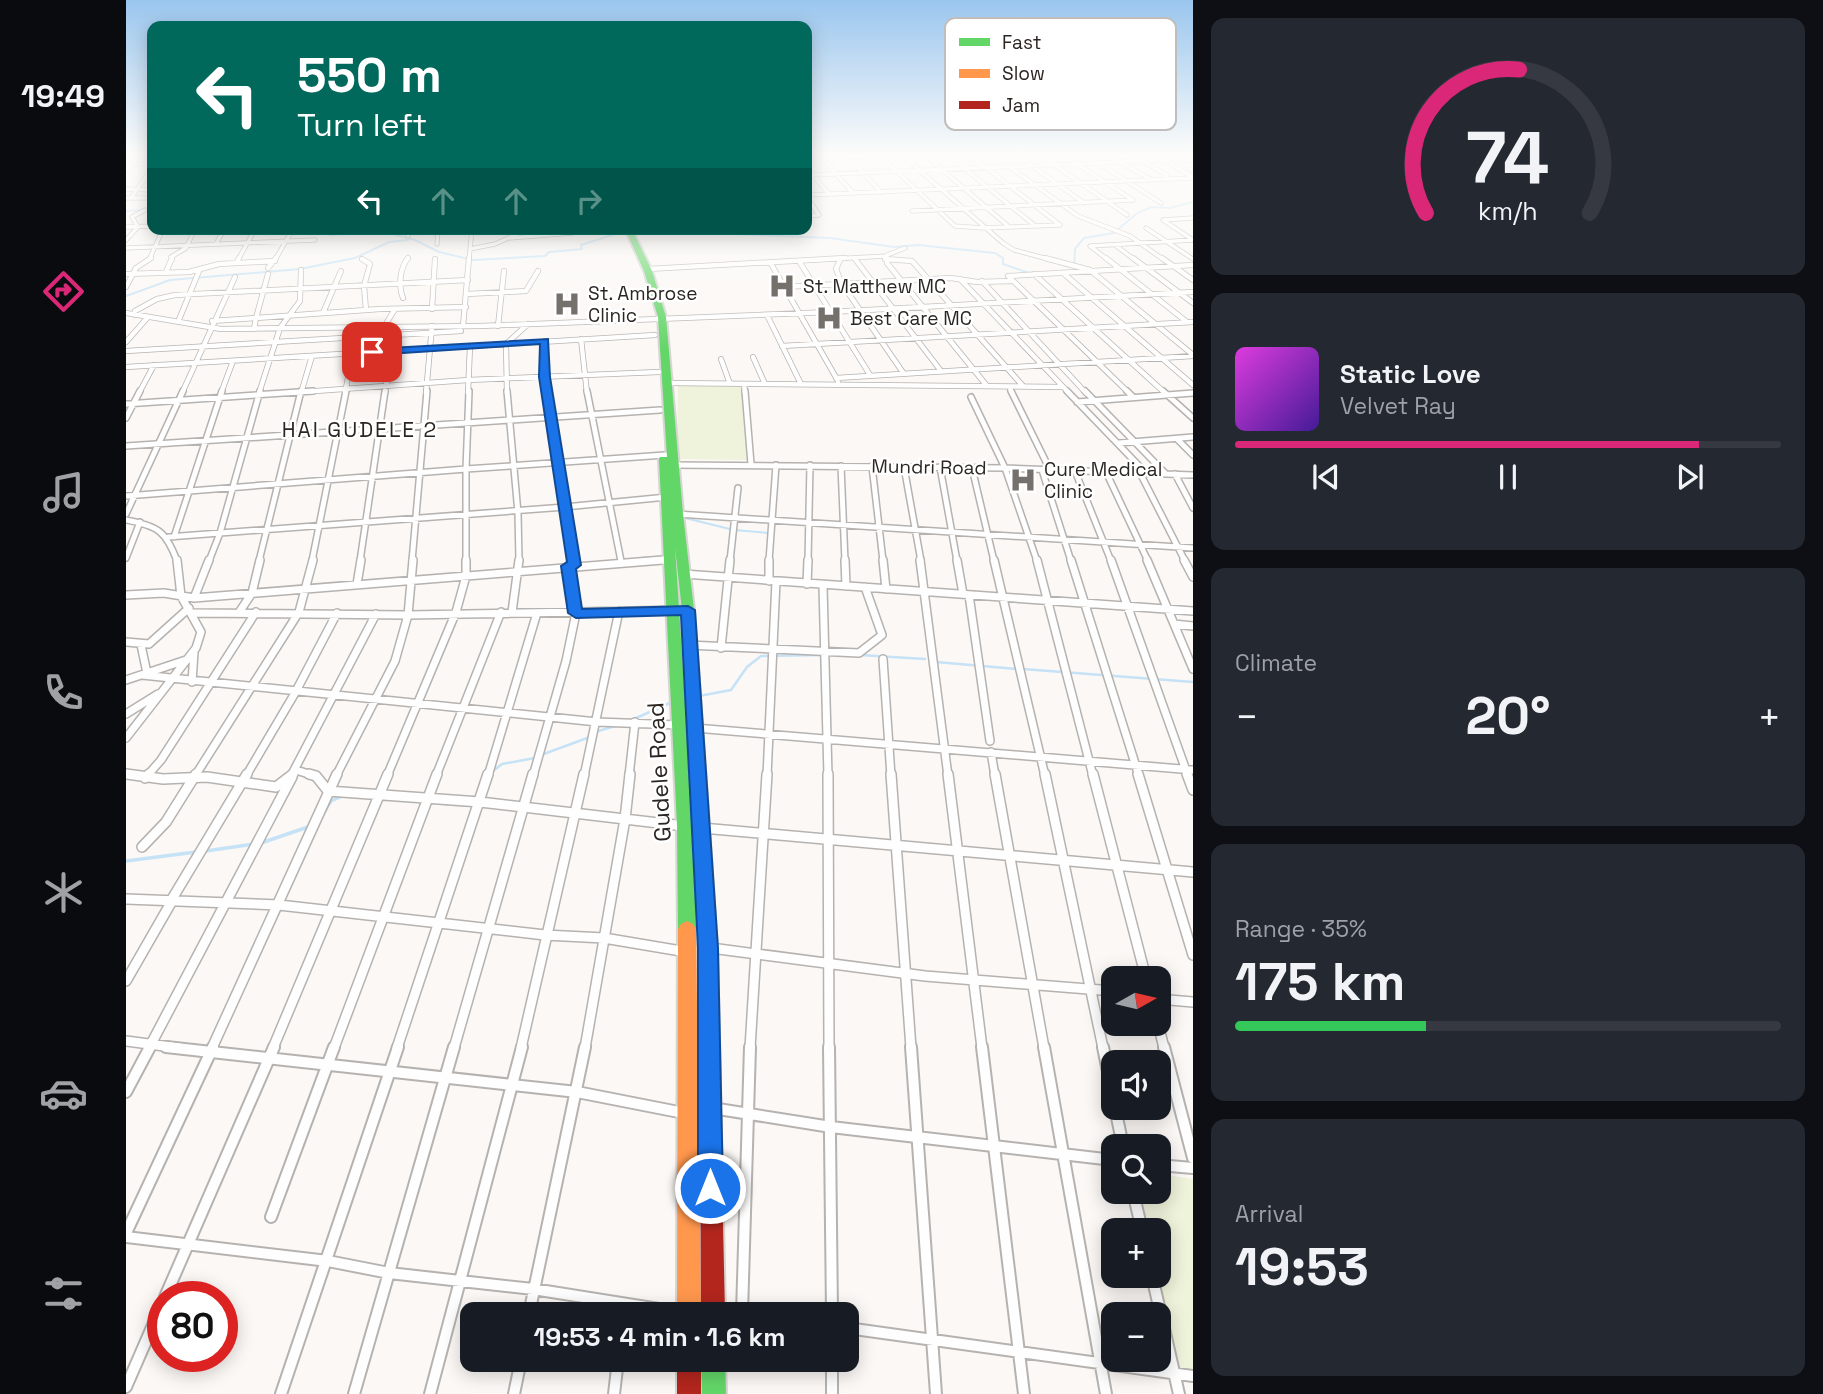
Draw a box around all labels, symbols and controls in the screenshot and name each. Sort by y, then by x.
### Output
legend [945,18,1176,130]
text: Fast [1002,30,1042,55]
text: 550 m [297,44,442,106]
icon: left [182,49,273,140]
text: Slow [1002,61,1045,86]
text: 19:49 [21,76,105,116]
text: Jam [1002,93,1040,118]
text: Turn left [297,105,427,145]
text: 74 [1466,111,1550,204]
icon: left [351,182,389,220]
icon: ahead [424,182,462,220]
icon: ahead [497,182,535,220]
icon: right [570,182,608,220]
text: km/h [1478,194,1538,226]
icon: directions [39,267,88,316]
hospital icon: St. Matthew MC [767,271,797,301]
place label: St. Matthew MC [803,274,946,299]
place label: St. Ambrose Clinic [588,281,698,328]
hospital icon: St. Ambrose Clinic [552,289,582,319]
hospital icon: Best Care MC [814,303,844,333]
place label: Best Care MC [850,306,972,331]
pin [342,322,402,382]
icon: arrive [353,333,391,371]
text: Static Love [1340,357,1481,391]
text: Velvet Ray [1340,391,1456,421]
district label: HAI GUDELE 2 [282,416,438,443]
street label: Mundri Road [871,453,987,481]
place label: Cure Medical Clinic [1044,457,1162,504]
icon: previous [1307,458,1345,496]
icon: pause [1489,458,1527,496]
icon: next [1671,458,1709,496]
hospital icon: Cure Medical Clinic [1008,465,1038,495]
icon: music [39,468,88,517]
text: Climate [1235,648,1317,678]
icon: phone [39,668,88,717]
text: 20° [1465,683,1551,749]
text: − [1235,693,1259,741]
text: + [1757,693,1781,741]
street label: Gudele Road [640,702,678,842]
icon: climate [39,868,88,917]
text: Range · 35% [1235,914,1367,944]
text: 175 km [1235,949,1405,1015]
north arrow [1101,966,1171,1036]
map controls [1101,966,1171,1372]
button: sound [1101,1050,1171,1120]
icon: car [39,1069,88,1118]
button: search [1101,1134,1171,1204]
position arrow [673,1151,747,1225]
text: Arrival [1235,1199,1303,1229]
button: + [1101,1218,1171,1288]
text: 19:53 [1235,1234,1369,1300]
icon: filters [39,1269,88,1318]
speed limit sign: 80 [147,1281,238,1372]
button: − [1101,1302,1171,1372]
text: 19:53 · 4 min · 1.6 km [534,1320,785,1354]

